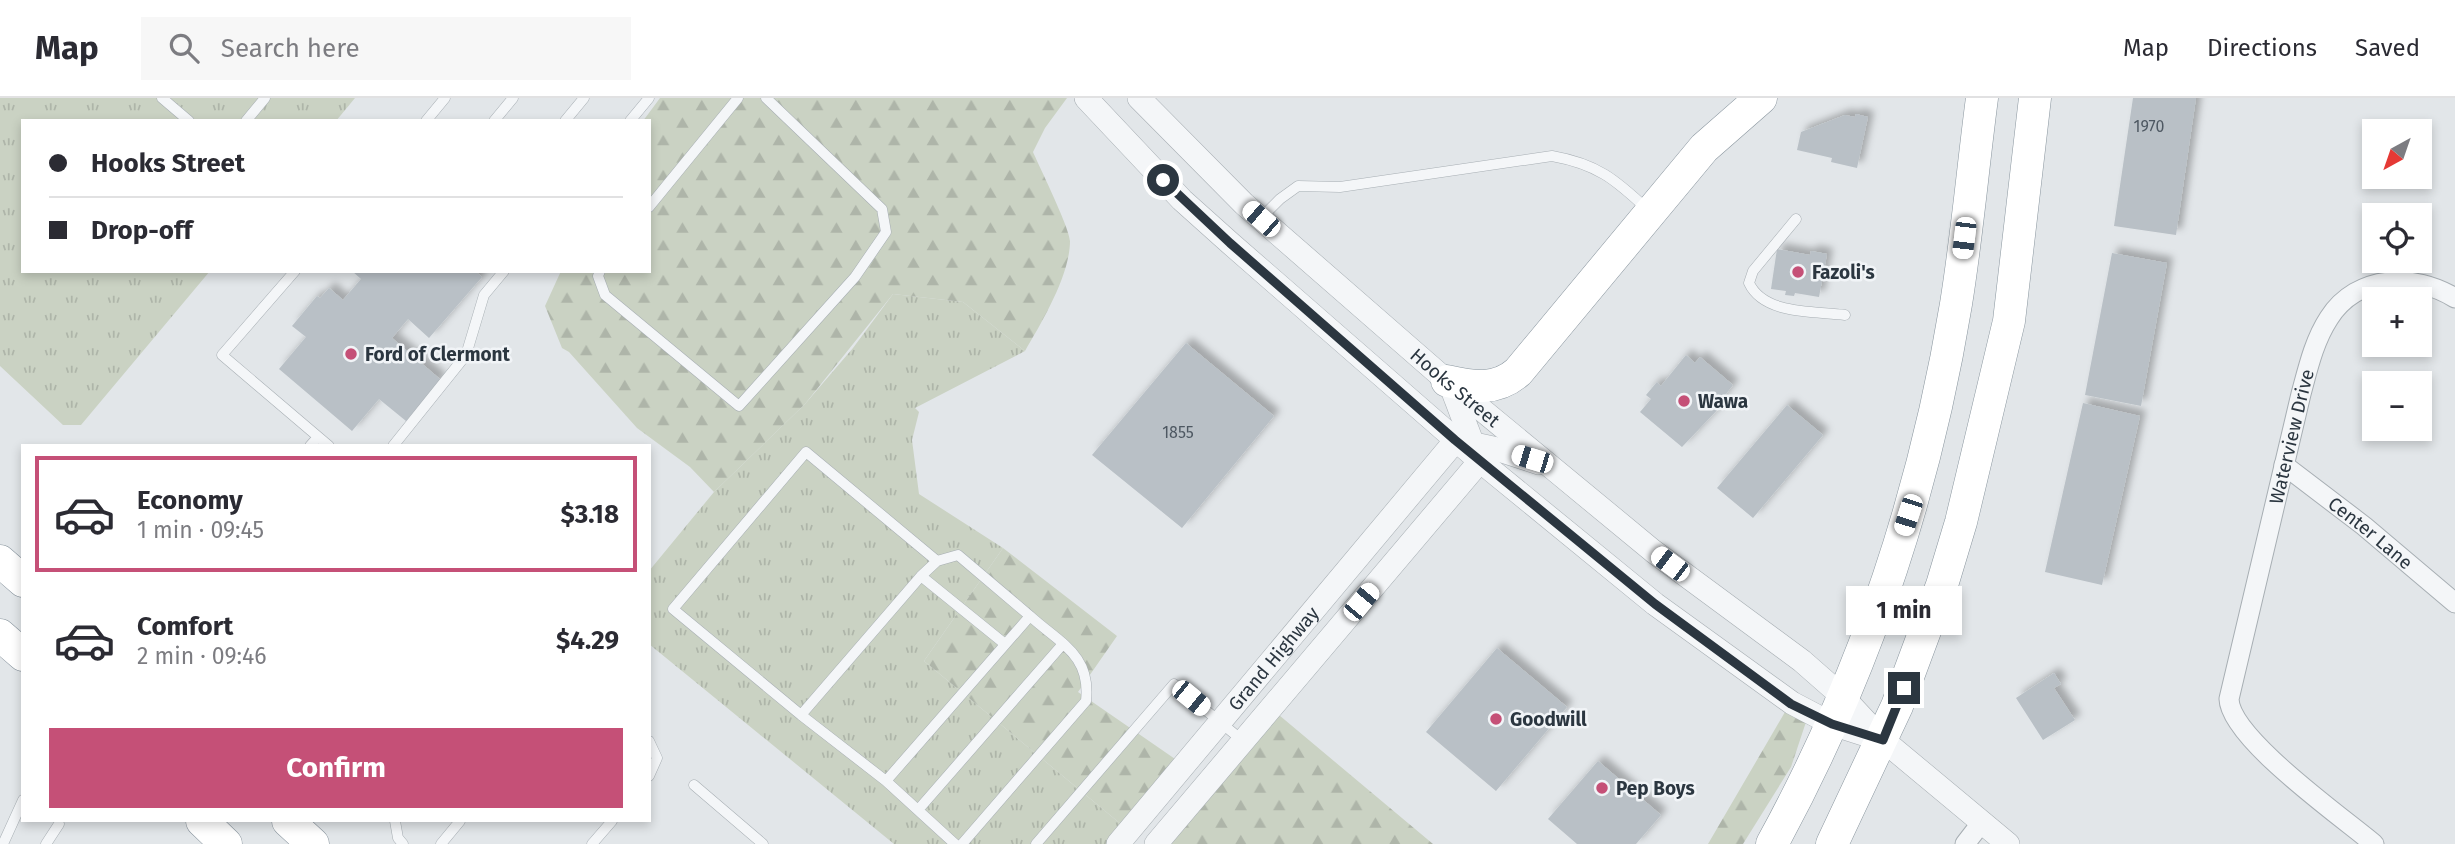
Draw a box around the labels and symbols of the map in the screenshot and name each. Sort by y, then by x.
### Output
house number: 1970 [2134,117,2165,136]
north arrow [2362,119,2432,189]
route start [1147,164,1179,196]
car [1239,197,1284,241]
car [1952,216,1977,260]
place label: Fazoli's [1812,261,1875,284]
marker: Fazoli's [1790,264,1806,280]
place label: Ford of Clermont [365,343,511,366]
street label: Hooks Street [1406,343,1505,432]
marker: Ford of Clermont [343,346,359,362]
street label: Waterview Drive [2264,366,2319,506]
place label: Wawa [1698,390,1748,413]
marker: Wawa [1676,393,1692,409]
house number: 1855 [1162,423,1194,442]
car [1509,443,1556,475]
car [1892,492,1925,538]
street label: Center Lane [2324,492,2418,574]
car [1647,543,1694,585]
car [1340,579,1383,625]
callout: 1 min [1846,587,1962,636]
street label: Grand Highway [1223,601,1324,715]
route end [1888,672,1920,704]
car [1169,677,1214,719]
place label: Goodwill [1510,708,1587,731]
marker: Goodwill [1488,711,1504,727]
place label: Pep Boys [1616,777,1695,800]
marker: Pep Boys [1594,780,1610,796]

